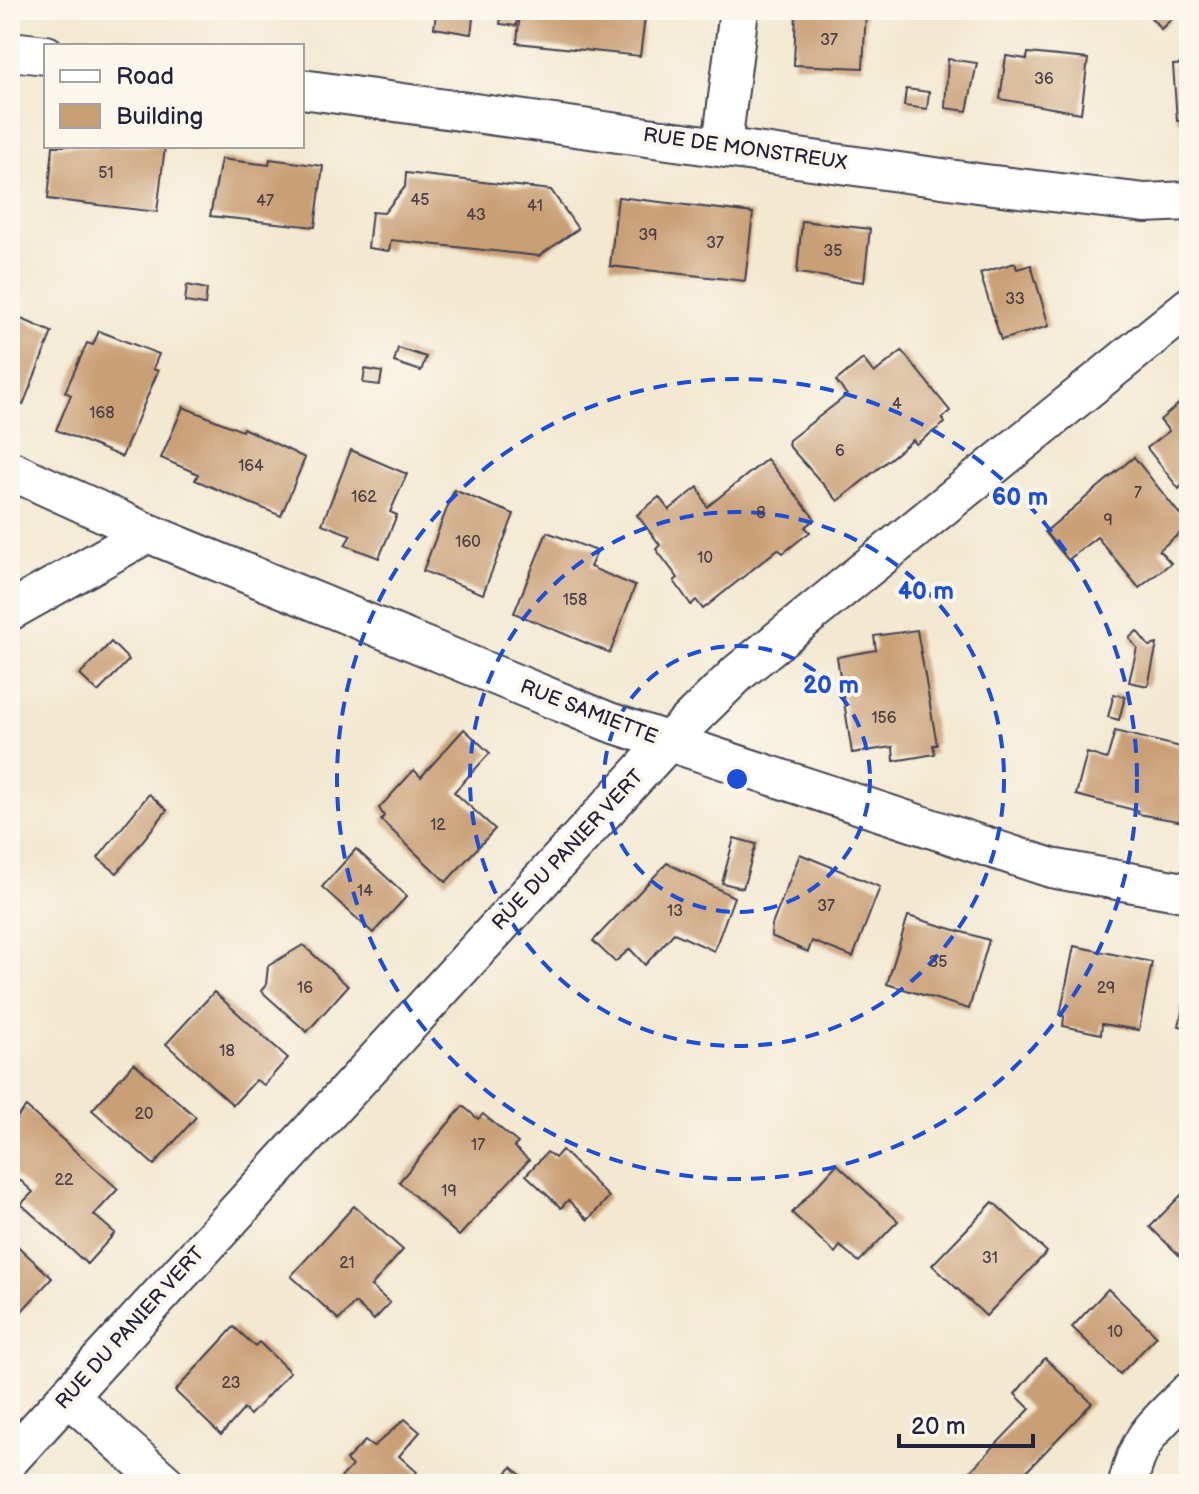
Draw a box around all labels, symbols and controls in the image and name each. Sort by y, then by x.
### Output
house number: 37 [820,31,838,50]
legend [44,44,304,148]
text: Road [116,62,174,91]
house number: 36 [1034,70,1054,89]
text: Building [116,102,203,131]
street label: RUE DE MONSTREUX [642,123,849,175]
house number: 51 [98,164,114,183]
house number: 45 [411,191,429,210]
house number: 47 [256,192,274,211]
house number: 41 [527,197,543,216]
house number: 43 [466,206,486,225]
house number: 39 [638,226,658,245]
house number: 37 [706,234,724,253]
house number: 35 [823,242,843,261]
house number: 33 [1005,290,1025,309]
house number: 4 [892,395,902,414]
house number: 168 [89,404,115,423]
house number: 6 [835,442,845,461]
house number: 164 [238,457,264,476]
text: 60 m [992,483,1048,512]
house number: 7 [1134,484,1142,503]
house number: 162 [351,488,377,507]
house number: 8 [756,504,766,523]
house number: 9 [1103,511,1113,530]
house number: 160 [455,533,481,552]
house number: 10 [697,549,713,568]
text: 40 m [898,577,954,606]
house number: 158 [563,591,587,610]
text: 20 m [803,671,859,700]
street label: RUE SAMIETTE [517,675,661,749]
house number: 156 [871,709,897,728]
street label: RUE DU PANIER VERT [487,765,649,935]
centre of rings [723,765,751,793]
house number: 12 [430,816,446,835]
house number: 14 [357,882,373,901]
house number: 37 [817,897,835,916]
house number: 13 [667,902,683,921]
house number: 35 [928,953,948,972]
house number: 16 [297,979,313,998]
house number: 29 [1097,979,1115,998]
house number: 18 [219,1042,235,1061]
house number: 20 [135,1105,153,1124]
house number: 17 [471,1136,485,1155]
house number: 22 [55,1171,74,1190]
house number: 19 [441,1182,457,1201]
street label: RUE DU PANIER VERT [51,1242,209,1414]
house number: 31 [982,1249,998,1268]
house number: 21 [339,1254,355,1273]
house number: 10 [1107,1323,1123,1342]
house number: 23 [222,1374,241,1393]
scale bar [899,1398,1033,1448]
text: 20 m [911,1412,966,1441]

